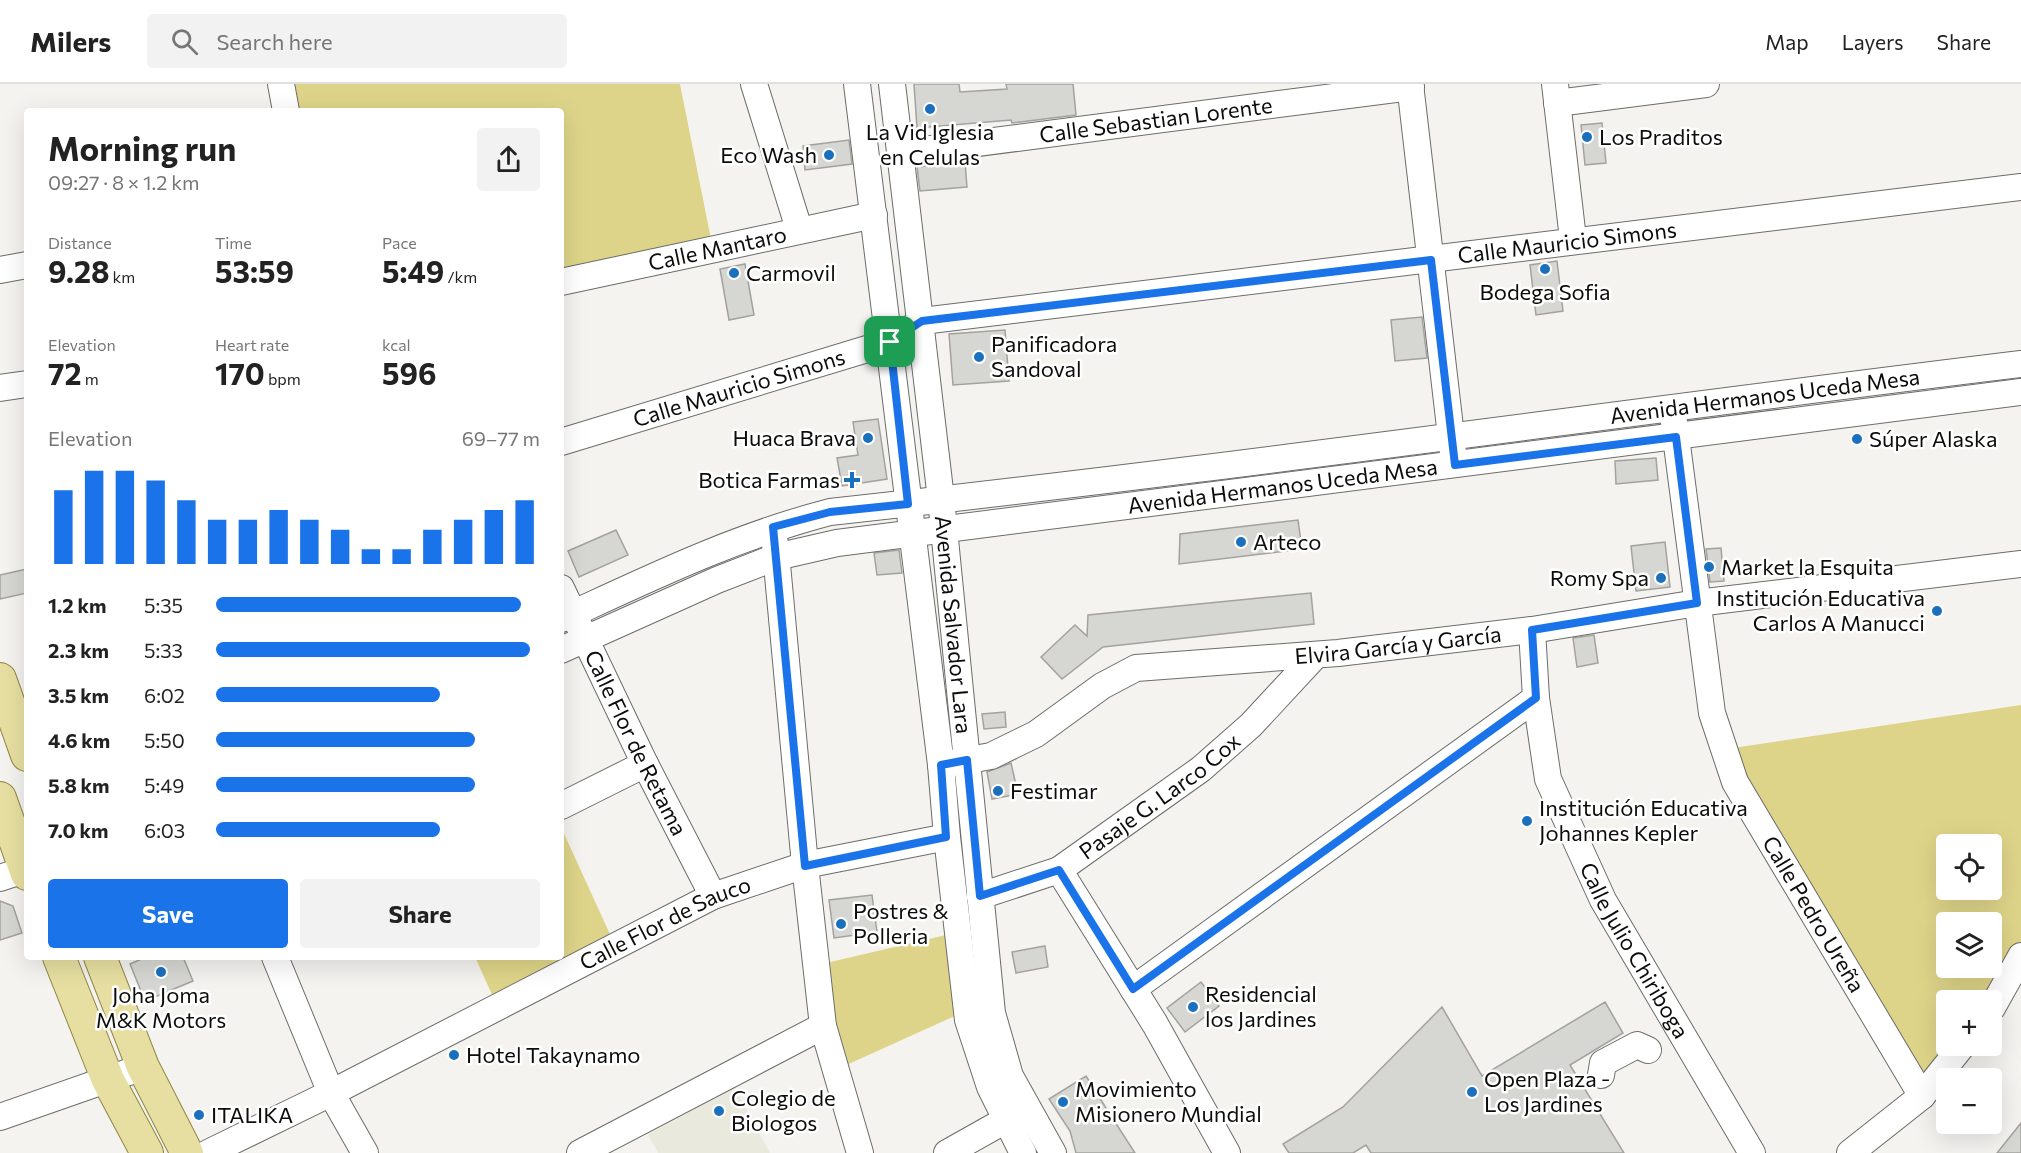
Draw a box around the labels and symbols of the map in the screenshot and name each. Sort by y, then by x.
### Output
street label: Calle Sebastian Lorente [1038,91,1274,148]
marker: La Vid Iglesia en Celulas [923,102,937,116]
place label: La Vid Iglesia en Celulas [866,118,994,170]
place label: Los Praditos [1599,123,1723,150]
marker: Los Praditos [1580,130,1594,144]
place label: Eco Wash [720,141,817,168]
marker: Eco Wash [822,148,836,162]
street label: Calle Mauricio Simons [1456,215,1678,269]
street label: Calle Mantaro [646,220,789,276]
place label: Carmovil [746,259,836,286]
marker: Bodega Sofia [1538,262,1552,276]
marker: Carmovil [727,266,741,280]
place label: Bodega Sofia [1480,278,1610,305]
pin [864,316,915,367]
place label: Panificadora Sandoval [991,330,1117,382]
street label: Calle Mauricio Simons [630,342,848,432]
marker: Panificadora Sandoval [972,350,986,364]
street label: Avenida Hermanos Uceda Mesa [1608,363,1921,429]
place label: Huaca Brava [733,424,856,451]
place label: Súper Alaska [1869,425,1998,452]
marker: Huaca Brava [861,431,875,445]
marker: Súper Alaska [1850,432,1864,446]
street label: Avenida Hermanos Uceda Mesa [1126,453,1439,519]
place label: Botica Farmas [698,466,840,493]
marker: Botica Farmas [845,473,859,487]
street label: Avenida Salvador Lara [930,514,978,735]
place label: Arteco [1253,528,1321,555]
marker: Arteco [1234,535,1248,549]
place label: Market la Esquita [1721,553,1894,580]
marker: Market la Esquita [1702,560,1716,574]
place label: Romy Spa [1550,564,1649,591]
marker: Romy Spa [1654,571,1668,585]
place label: Institución Educativa Carlos A Manucci [1716,584,1925,636]
marker: Institución Educativa Carlos A Manucci [1930,604,1944,618]
street label: Elvira García y García [1294,620,1503,669]
street label: Calle Flor de Retama [580,645,693,840]
street label: Pasaje G. Larco Cox [1074,727,1246,865]
place label: Festimar [1010,777,1098,804]
marker: Festimar [991,784,1005,798]
place label: Institución Educativa Johannes Kepler [1539,794,1748,846]
marker: Institución Educativa Johannes Kepler [1520,814,1534,828]
street label: Calle Pedro Ureña [1757,831,1871,997]
street label: Calle Julio Chiriboga [1575,858,1695,1043]
street label: Calle Flor de Sauco [575,870,754,976]
place label: Postres & Polleria [853,897,949,949]
marker: Postres & Polleria [834,917,848,931]
marker: Joha Joma M&K Motors [154,965,168,979]
place label: Residencial los Jardines [1205,980,1317,1032]
place label: Joha Joma M&K Motors [96,981,226,1033]
marker: Residencial los Jardines [1186,1000,1200,1014]
place label: Hotel Takaynamo [466,1041,640,1068]
marker: Hotel Takaynamo [447,1048,461,1062]
place label: Open Plaza - Los Jardines [1484,1065,1610,1117]
place label: Movimiento Misionero Mundial [1075,1075,1262,1127]
place label: Colegio de Biologos [731,1084,836,1136]
marker: Open Plaza - Los Jardines [1465,1085,1479,1099]
marker: Movimiento Misionero Mundial [1056,1095,1070,1109]
place label: ITALIKA [211,1101,293,1128]
marker: Colegio de Biologos [712,1104,726,1118]
marker: ITALIKA [192,1108,206,1122]

